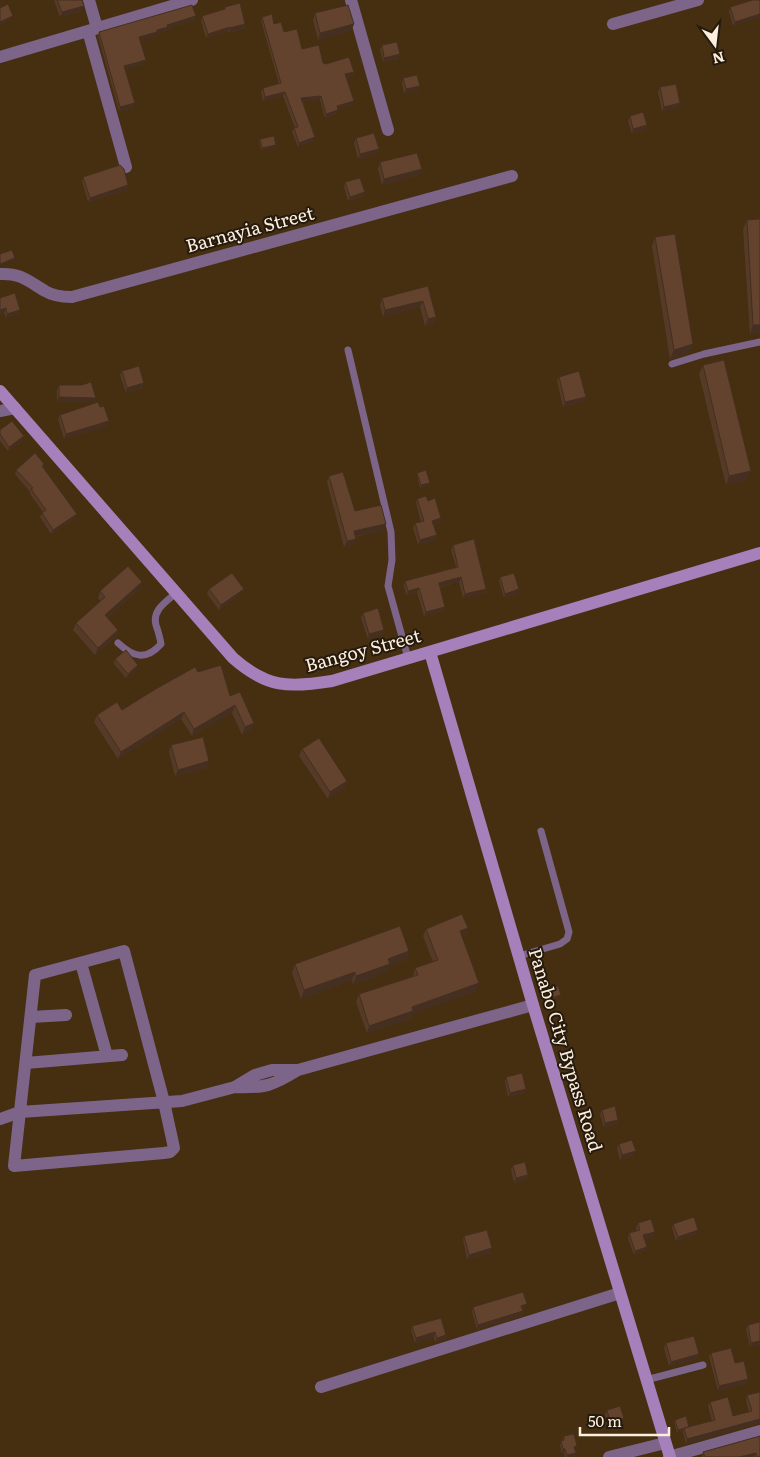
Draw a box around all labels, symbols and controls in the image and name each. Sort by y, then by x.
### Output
north arrow [690,20,740,70]
text: N [710,47,727,70]
street label: Barnayia Street [183,198,317,259]
street label: Bangoy Street [302,621,424,678]
street label: Panabo City Bypass Road [523,944,610,1155]
scale bar [580,1404,669,1436]
text: 50 m [588,1409,622,1432]

